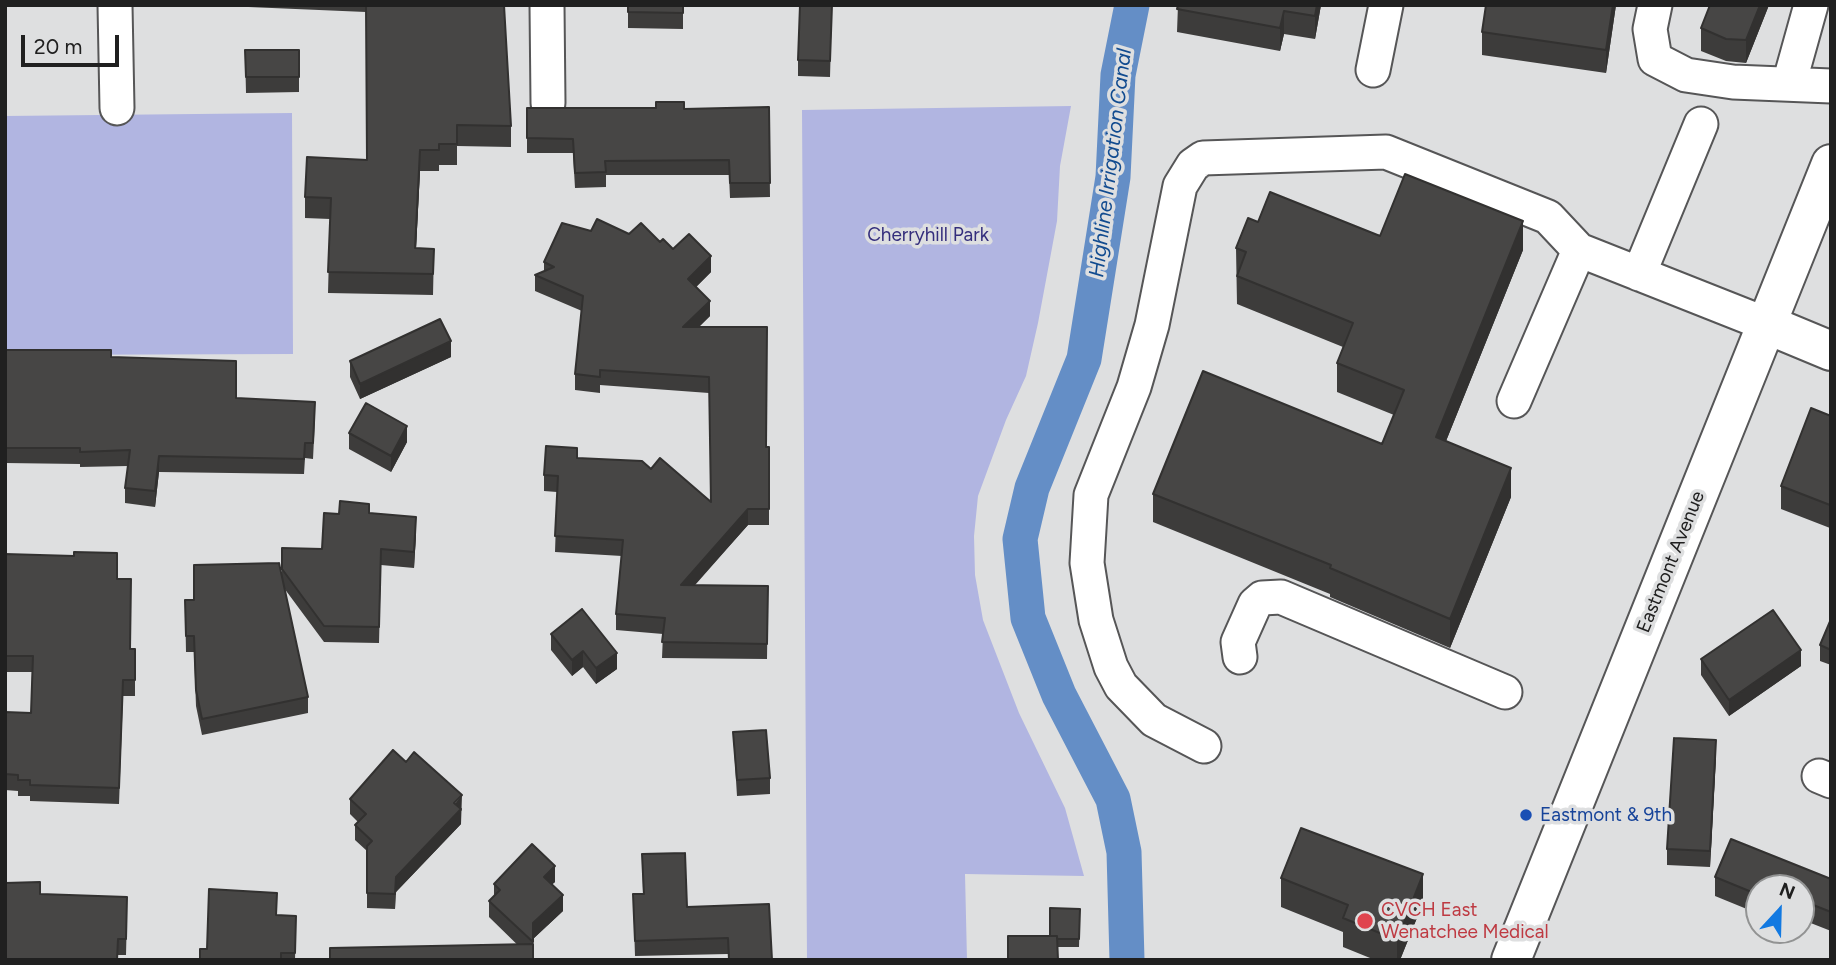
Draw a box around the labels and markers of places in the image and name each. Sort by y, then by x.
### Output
place label: Eastmont & 9th [1540,804,1672,826]
marker: Eastmont & 9th [1518,807,1534,823]
place label: CVCH East Wenatchee Medical [1381,899,1549,943]
marker: CVCH East Wenatchee Medical [1355,911,1375,931]

